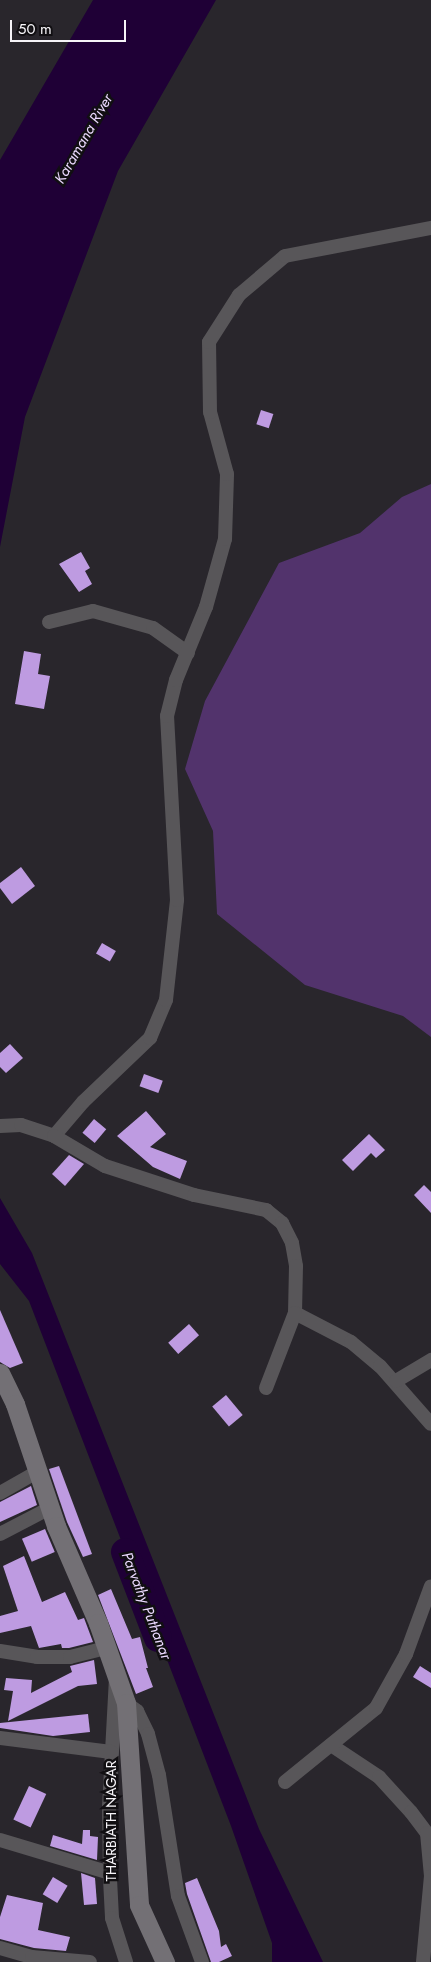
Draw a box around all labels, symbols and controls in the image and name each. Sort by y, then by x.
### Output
scale bar [12,10,129,42]
text: 50 m [18,18,52,40]
water label: Karamana River [51,91,117,187]
water label: Parvathy Puthanar [117,1550,175,1662]
street label: THARBIATH NAGAR [103,1760,119,1882]

